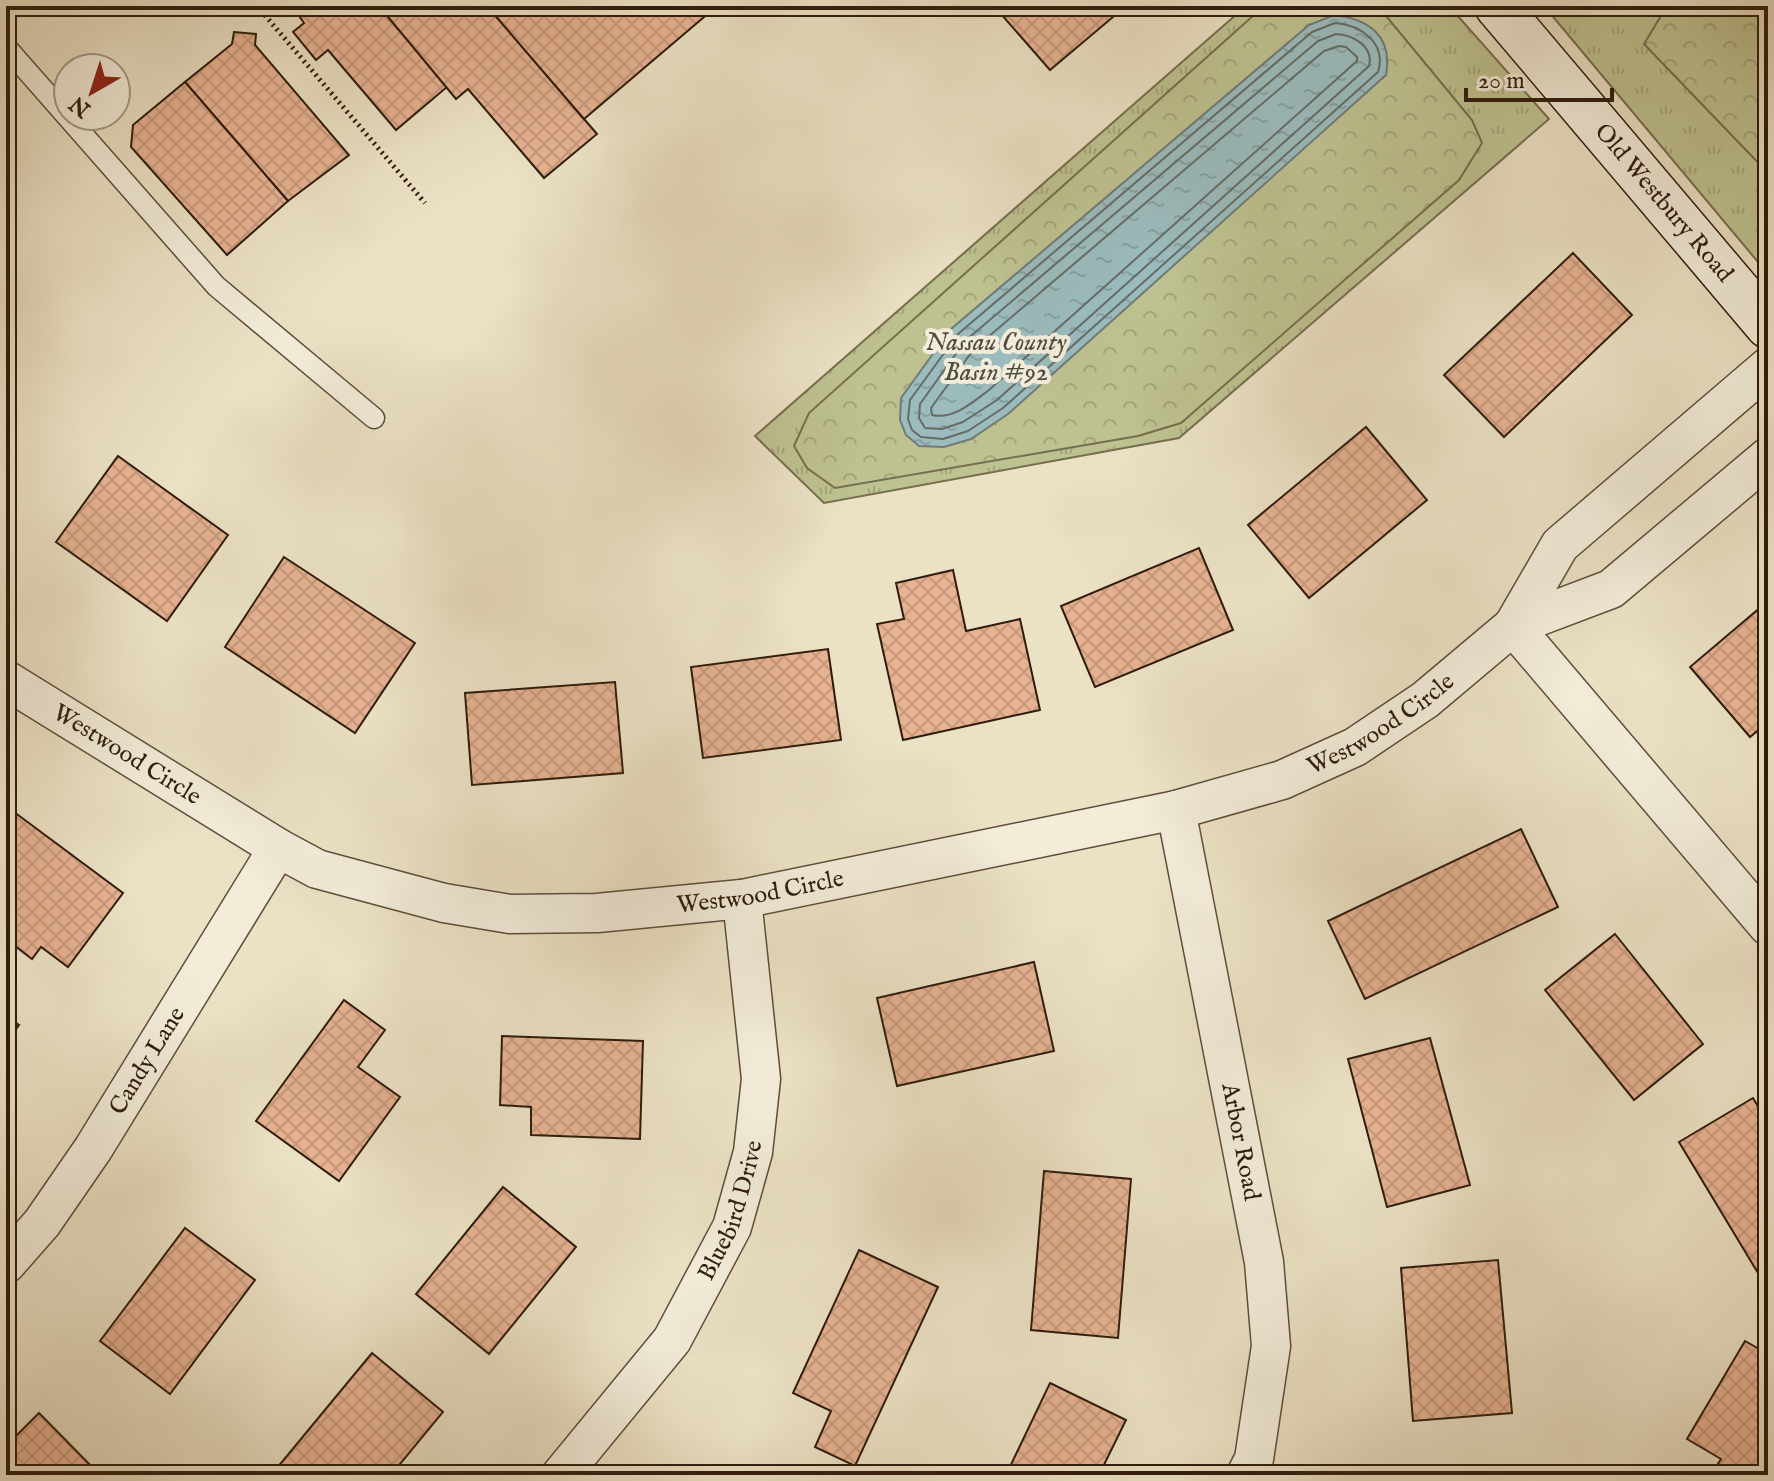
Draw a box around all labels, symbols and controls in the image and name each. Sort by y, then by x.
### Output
north arrow [52,52,132,132]
scale bar [1466,52,1612,102]
text: 20 m [1478,66,1525,97]
text: N [64,89,98,123]
street label: Old Westbury Road [1588,117,1740,289]
water label: Nassau County Basin #92 [925,326,1067,389]
street label: Westwood Circle [1302,666,1461,782]
street label: Westwood Circle [47,697,207,812]
street label: Westwood Circle [675,863,846,921]
street label: Candy Lane [102,1001,192,1121]
street label: Arbor Road [1214,1079,1267,1203]
street label: Bluebird Drive [691,1139,770,1286]

